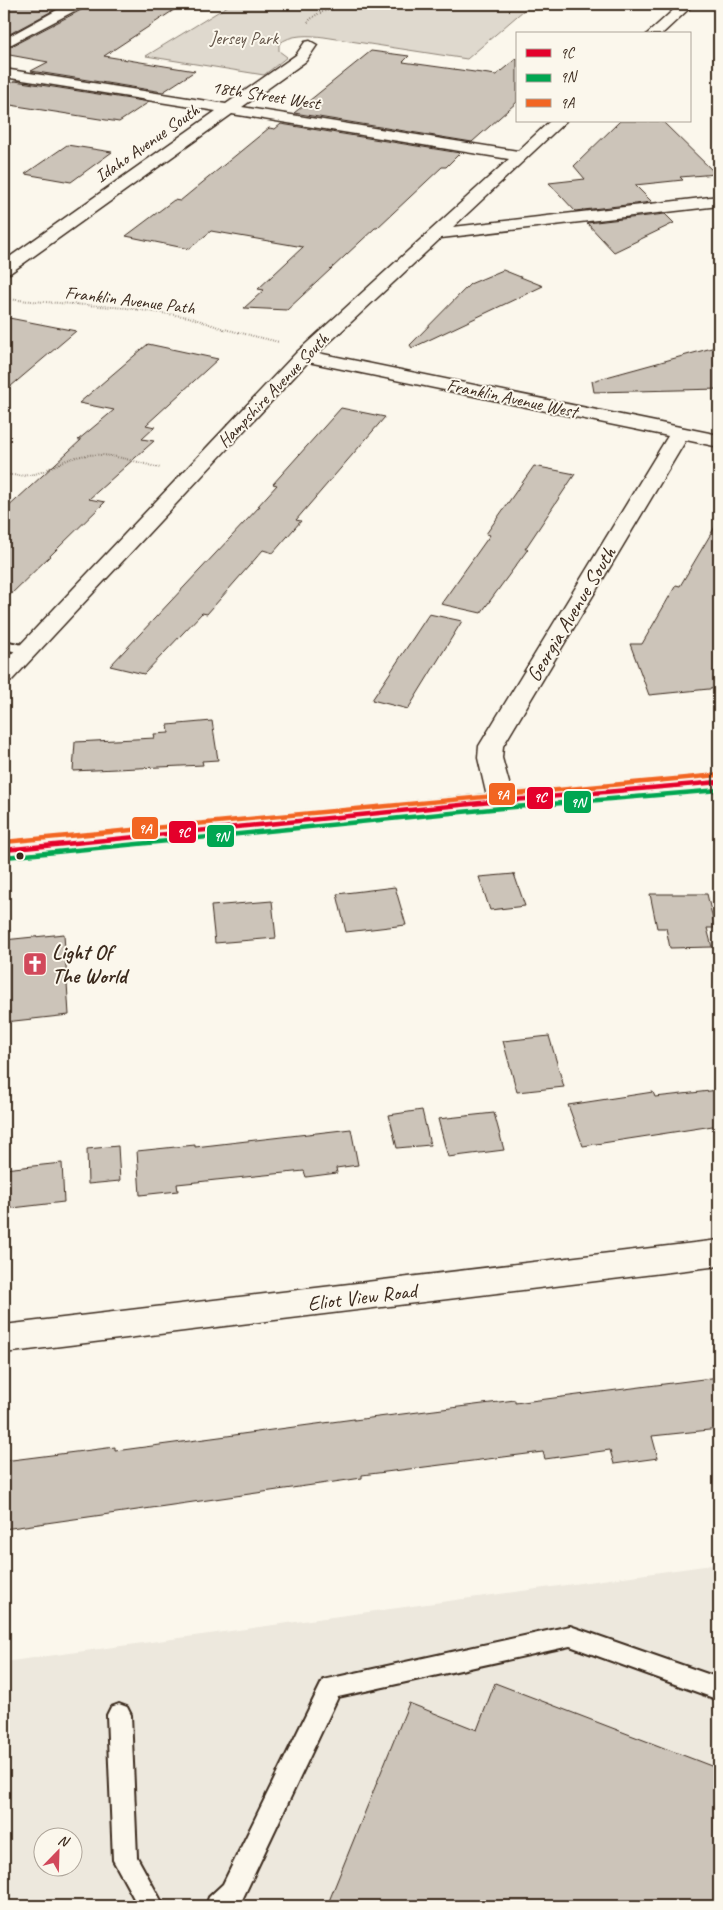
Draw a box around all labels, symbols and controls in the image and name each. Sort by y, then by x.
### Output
park label: Jersey Park [209,27,280,49]
legend [516,32,690,122]
text: 9C [560,44,576,63]
text: 9N [560,68,579,87]
street label: 18th Street West [211,76,323,115]
text: 9A [560,94,576,113]
street label: Idaho Avenue South [91,98,204,187]
street label: Franklin Avenue Path [64,281,197,319]
street label: Hampshire Avenue South [213,327,334,452]
street label: Franklin Avenue West [445,373,582,423]
street label: Georgia Avenue South [520,540,622,686]
line badge: 9A [488,782,516,806]
text: 9A [495,786,509,803]
line badge: 9C [526,786,554,810]
text: 9C [534,789,549,806]
line badge: 9N [563,790,592,814]
text: 9N [571,794,588,811]
line badge: 9A [131,816,159,840]
text: 9A [138,820,152,837]
line badge: 9C [168,820,197,844]
text: 9C [177,824,192,841]
line badge: 9N [206,824,235,848]
text: 9N [214,828,231,845]
unlabelled marker [15,851,25,861]
place label: Light Of The World [52,939,130,989]
church icon: Light Of The World [22,951,48,977]
street label: Eliot View Road [306,1277,422,1317]
north arrow [32,1828,82,1878]
text: N [56,1831,72,1851]

